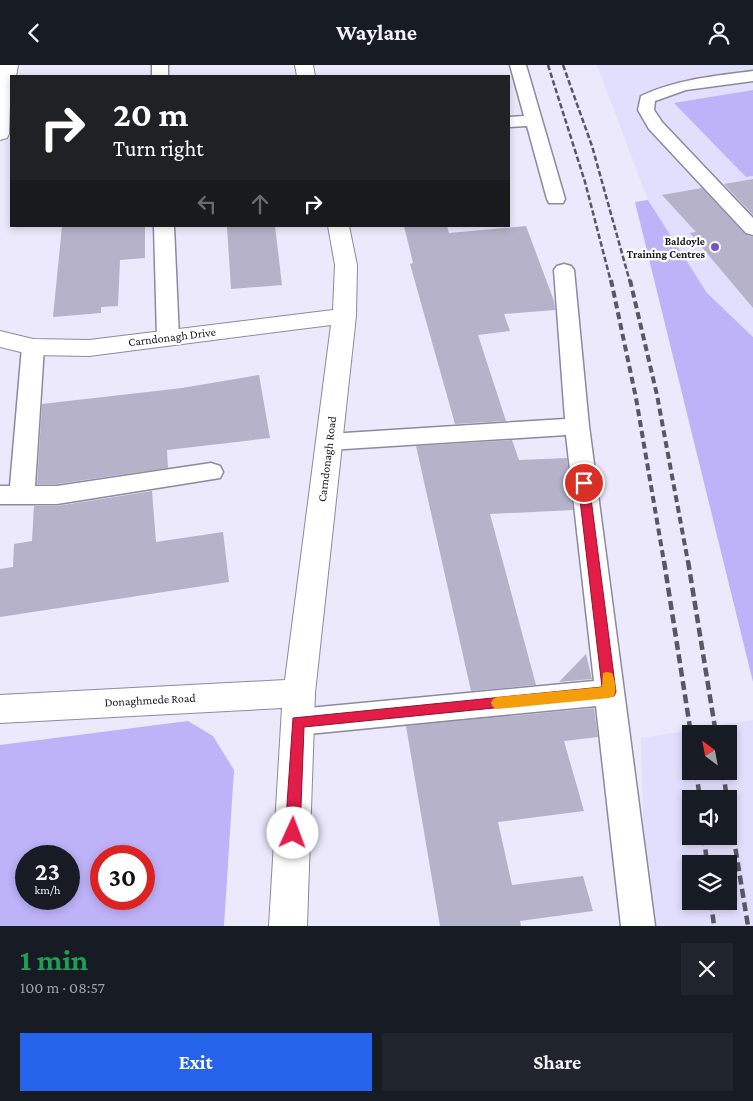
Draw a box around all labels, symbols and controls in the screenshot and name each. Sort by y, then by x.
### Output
icon: back [20,19,48,47]
icon: person [705,19,733,47]
text: Waylane [336,20,417,45]
icon: right [30,95,95,160]
text: 20 m [113,95,188,134]
text: Turn right [113,136,204,161]
icon: left [193,190,221,218]
icon: ahead [246,190,274,218]
icon: right [299,190,327,218]
place label: Baldoyle Training Centres [626,235,706,260]
marker: Baldoyle Training Centres [709,241,721,253]
street label: Carndonagh Drive [127,325,217,349]
street label: Carndonagh Road [315,415,339,503]
pin [563,462,605,504]
icon: arrive [570,469,598,497]
street label: Donaghmede Road [104,691,197,709]
north arrow [682,725,738,780]
map controls [682,725,737,910]
button: sound [682,790,737,845]
position arrow [266,806,318,858]
speed limit sign: 30 [90,845,155,910]
button: layers [682,855,737,910]
text: 23 [35,858,60,885]
text: km/h [35,883,60,897]
text: 1 min [20,943,88,976]
button: close [681,943,733,995]
text: 100 m · 08:57 [20,979,105,996]
button: Exit [20,1033,372,1091]
button: Share [382,1033,733,1091]

